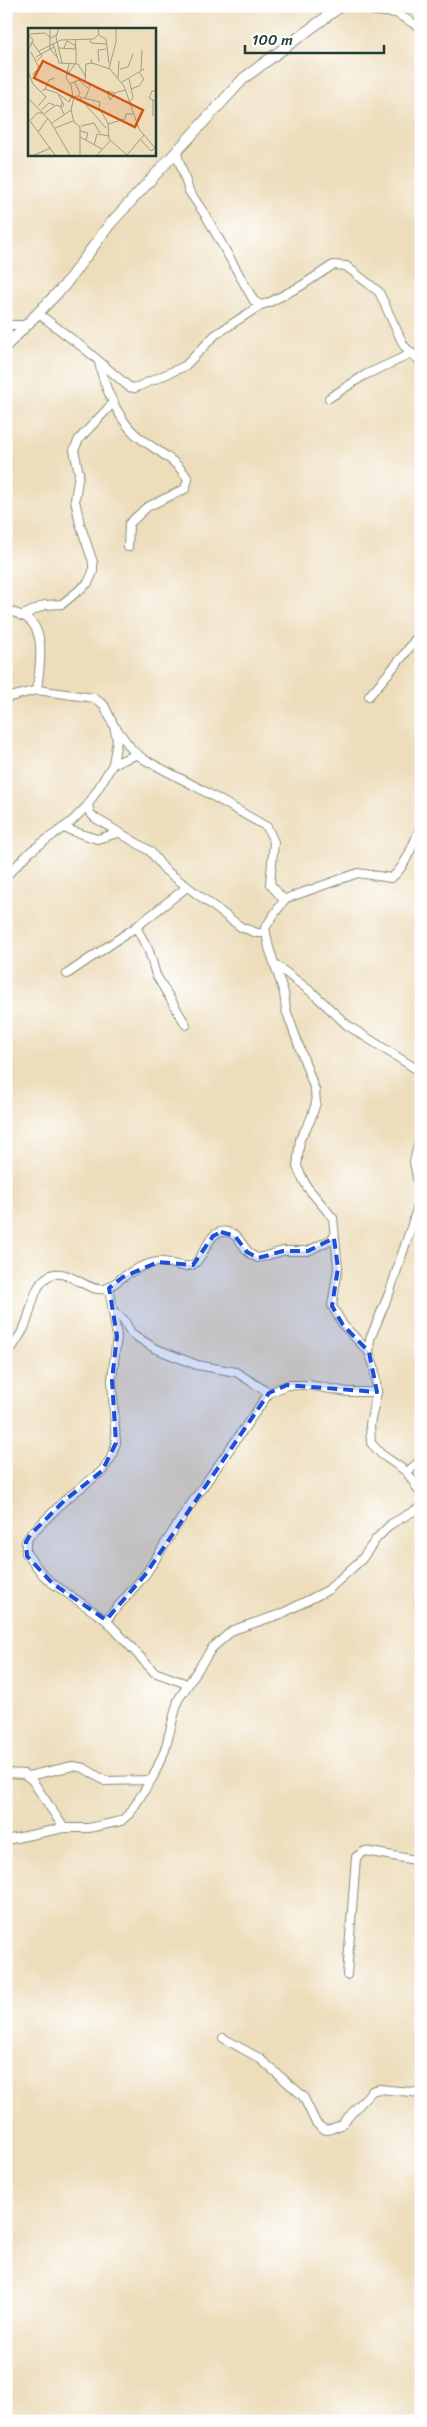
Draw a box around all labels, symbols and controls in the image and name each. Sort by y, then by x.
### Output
scale bar [245,22,383,54]
text: 100 m [252,27,293,53]
inset map [28,28,155,155]

